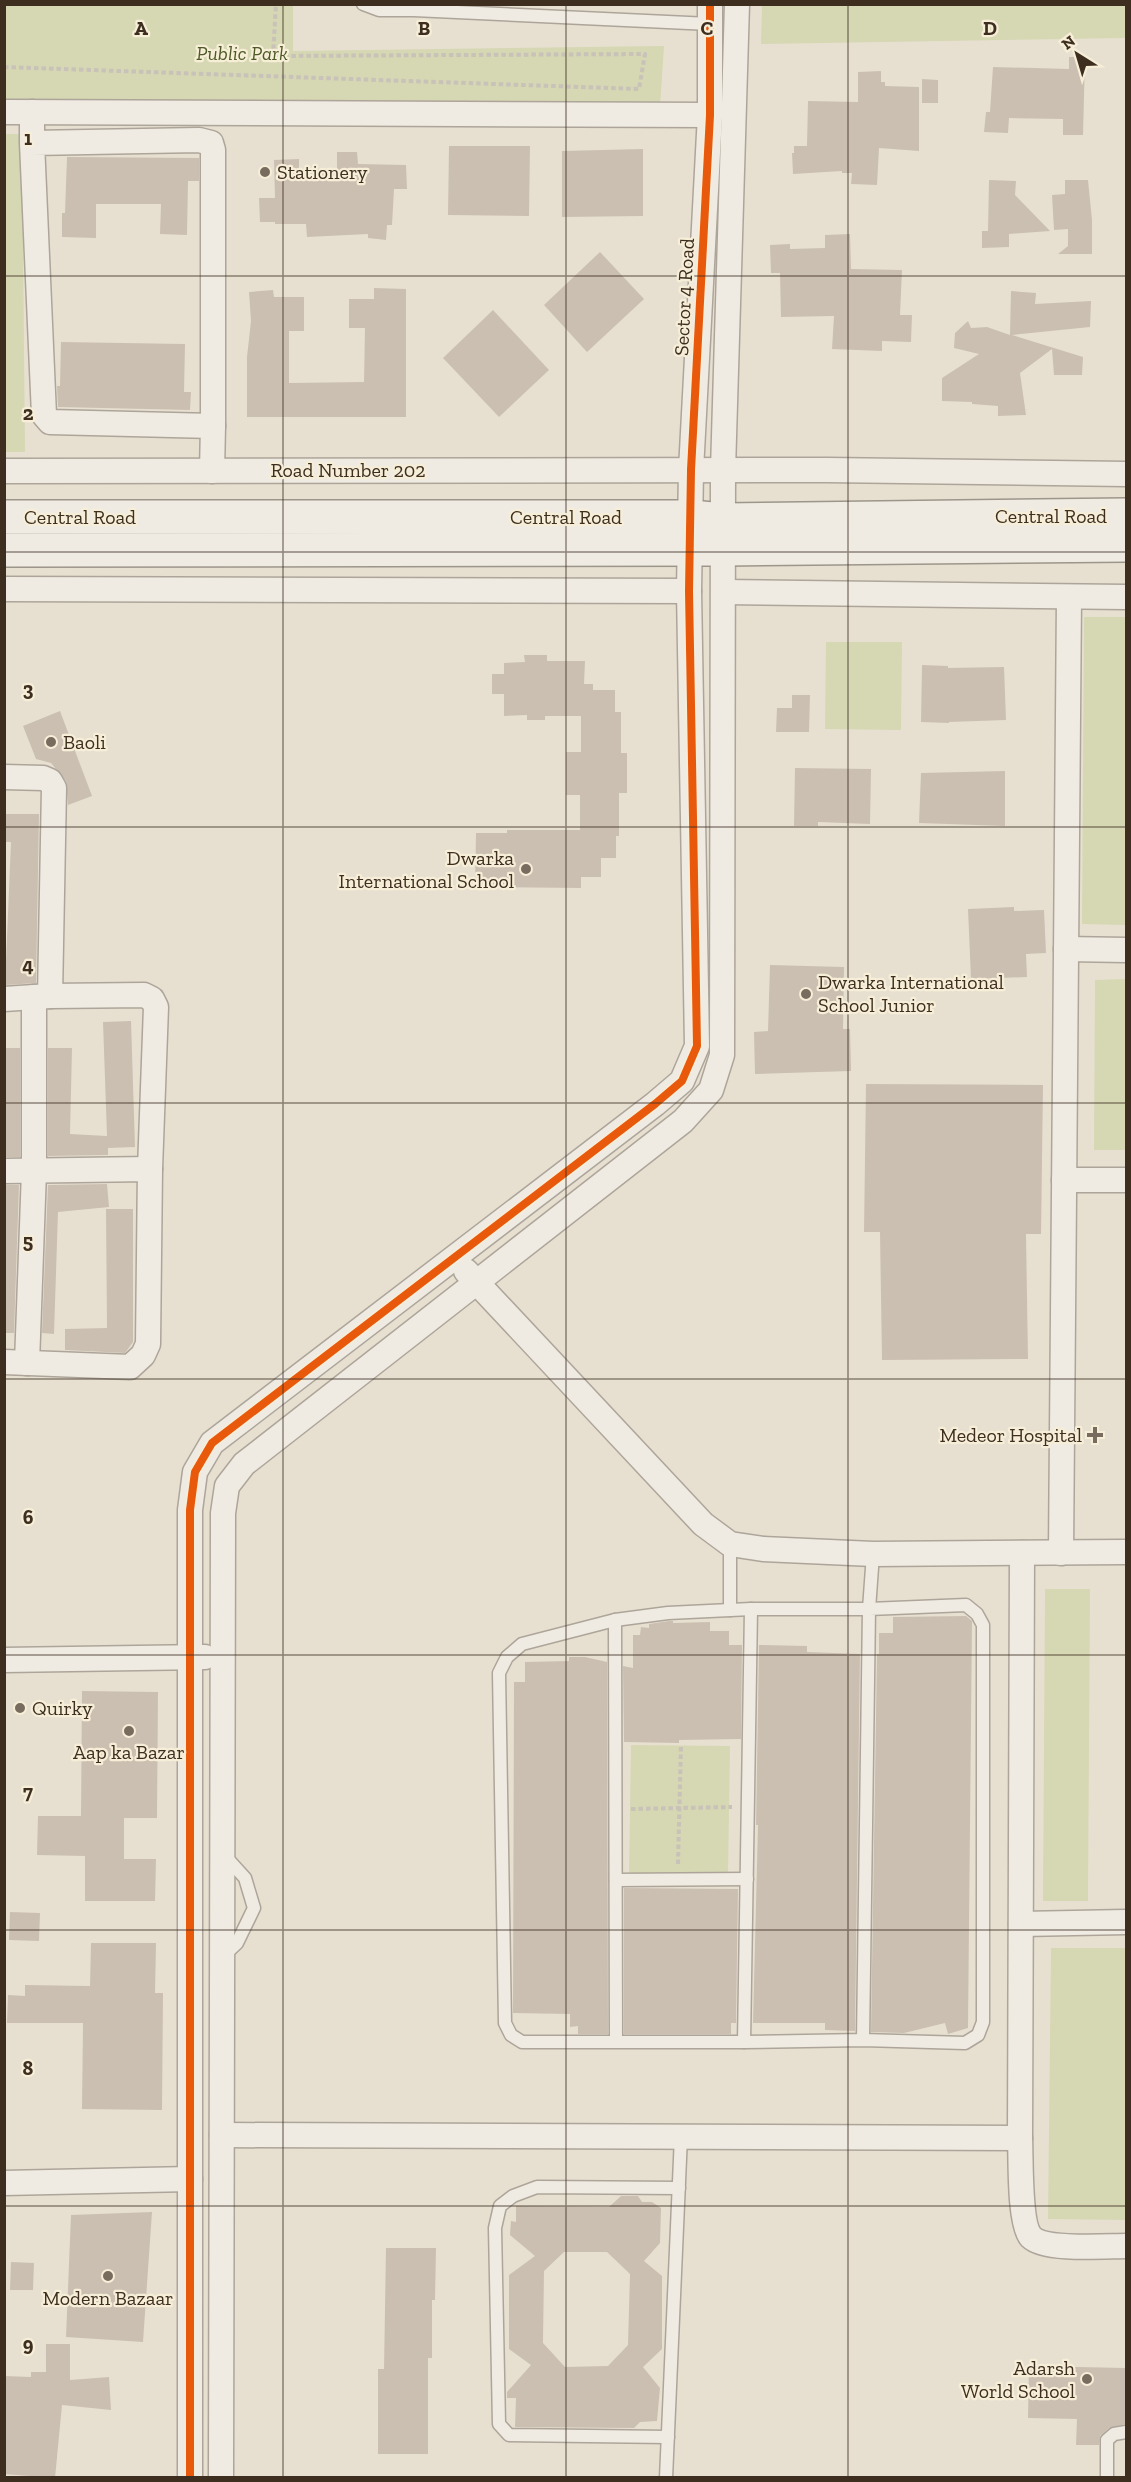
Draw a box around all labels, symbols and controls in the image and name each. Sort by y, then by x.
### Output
text: A [134,16,148,40]
text: B [418,16,430,40]
text: C [701,16,714,40]
text: D [983,16,997,40]
north arrow [1047,24,1107,84]
text: N [1058,31,1079,54]
park label: Public Park [196,41,288,65]
text: 1 [24,126,32,150]
place label: Stationery [277,160,368,184]
marker: Stationery [258,165,272,179]
street label: Sector 4 Road [669,237,699,357]
text: 2 [23,401,34,425]
street label: Road Number 202 [270,458,426,482]
street label: Central Road [995,504,1107,528]
street label: Central Road [24,505,136,529]
street label: Central Road [510,505,622,529]
text: 3 [23,677,34,701]
place label: Baoli [63,730,106,754]
marker: Baoli [44,735,58,749]
place label: Dwarka International School [339,846,514,893]
marker: Dwarka International School [519,862,533,876]
text: 4 [22,953,34,977]
place label: Dwarka International School Junior [818,970,1004,1017]
marker: Dwarka International School Junior [799,987,813,1001]
text: 5 [23,1229,33,1253]
place label: Medeor Hospital [940,1423,1082,1447]
marker: Medeor Hospital [1086,1426,1104,1444]
text: 6 [23,1505,34,1529]
place label: Quirky [32,1696,93,1720]
marker: Quirky [13,1701,27,1715]
marker: Aap ka Bazar [122,1724,136,1738]
place label: Aap ka Bazar [73,1740,185,1764]
text: 7 [23,1780,33,1804]
text: 8 [23,2056,34,2080]
marker: Modern Bazaar [101,2269,115,2283]
place label: Modern Bazaar [43,2286,173,2310]
text: 9 [23,2332,34,2356]
place label: Adarsh World School [961,2356,1076,2403]
marker: Adarsh World School [1080,2372,1094,2386]

